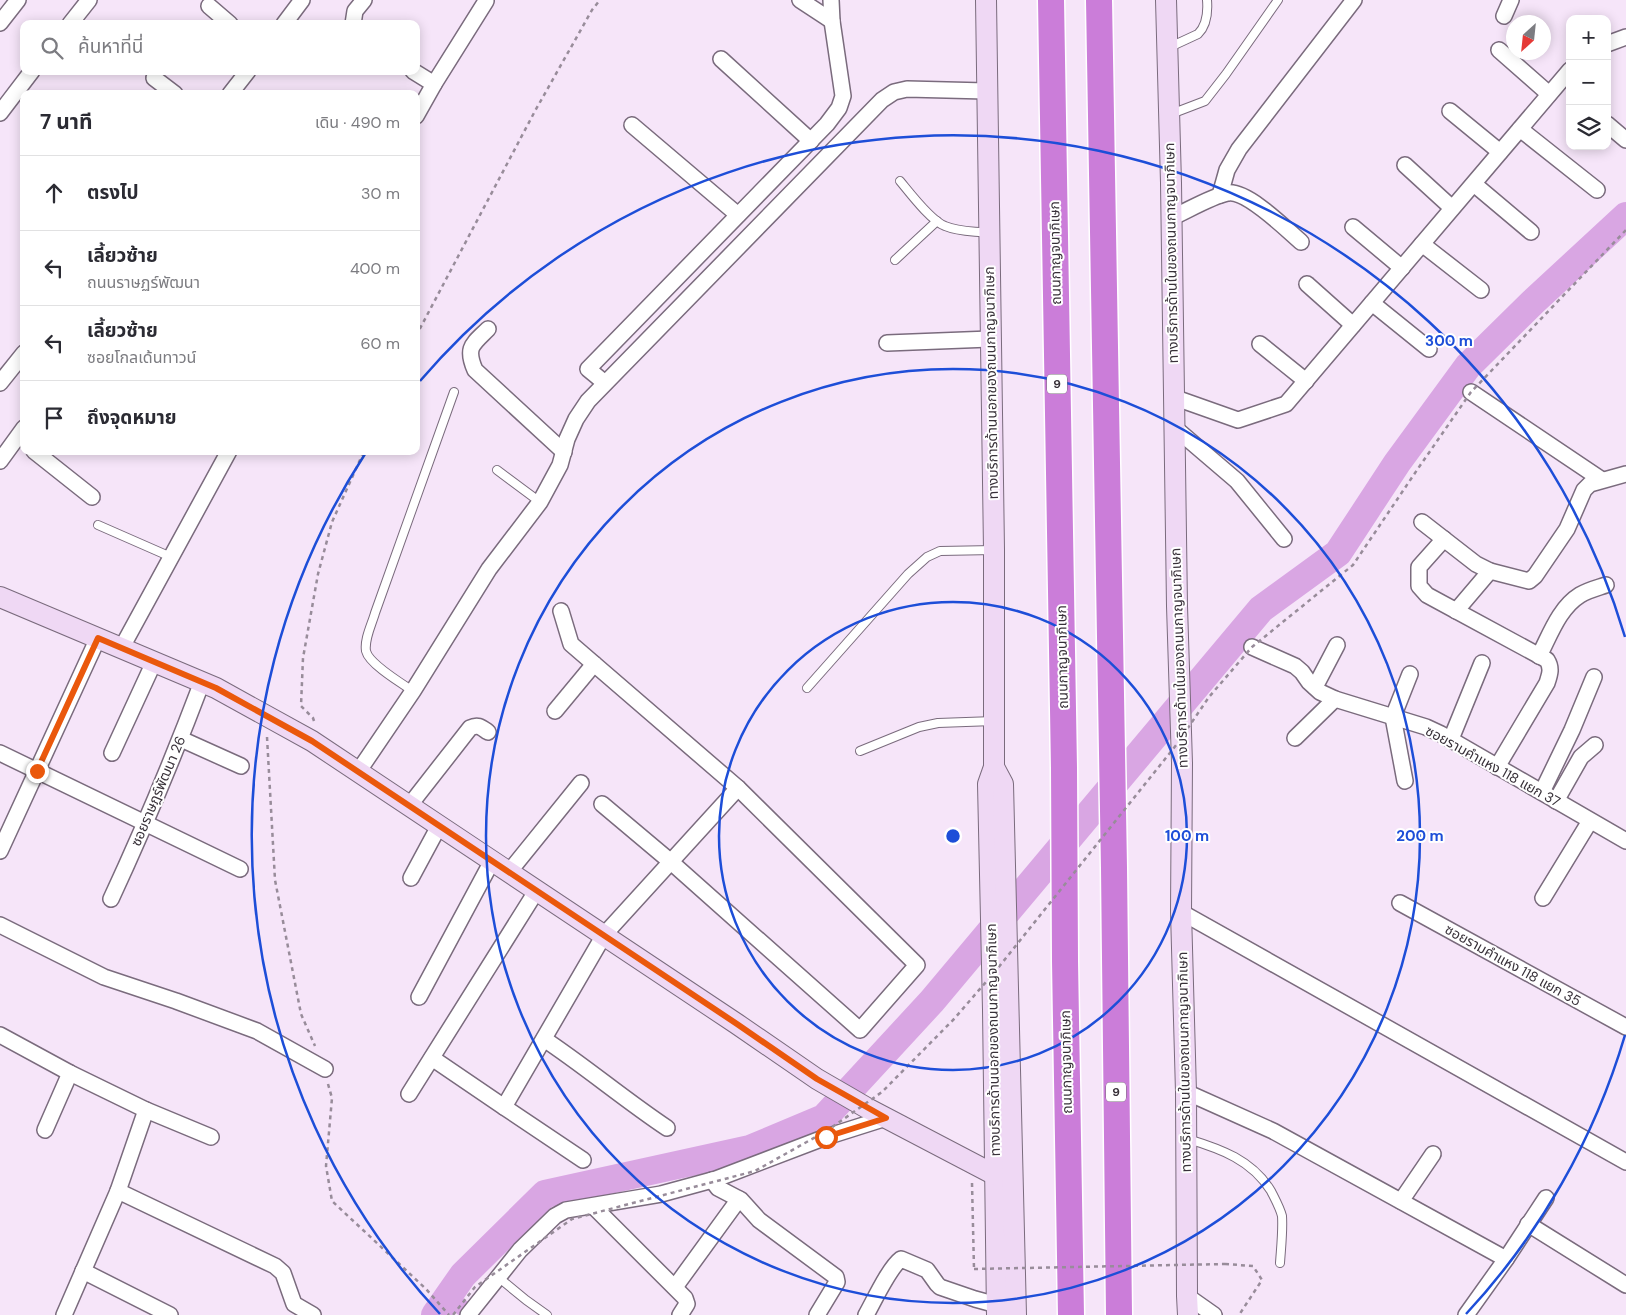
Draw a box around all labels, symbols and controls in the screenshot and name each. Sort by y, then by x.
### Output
north arrow [1506,15,1551,60]
map controls [1566,15,1611,150]
button: + [1566,15,1611,60]
search box [20,20,420,75]
icon: search [38,34,66,62]
text: ค้นหาที่นี่ [78,34,143,59]
button: − [1566,60,1611,105]
button: layers [1566,105,1611,150]
text: 7 นาที [40,108,92,136]
text: เดิน · 490 m [315,112,400,133]
street label: ทางบริการด้านในของถนนกาญจนาภิเษก [1160,143,1182,363]
icon: ahead [40,179,68,207]
text: ตรงไป [87,180,139,205]
text: 30 m [361,183,400,204]
street label: ถนนกาญจนาภิเษก [1045,201,1065,305]
text: เลี้ยวซ้าย [87,243,158,268]
icon: left [40,254,68,282]
text: 400 m [350,258,400,279]
street label: ทางบริการด้านนอกของถนนกาญจนาภิเษก [980,266,1002,500]
text: ถนนราษฏร์พัฒนา [87,272,200,293]
text: เลี้ยวซ้าย [87,318,158,343]
icon: left [40,329,68,357]
text: 300 m [1425,331,1473,351]
text: 60 m [360,333,400,354]
text: ซอยโกลเด้นทาวน์ [87,347,196,368]
road number: 9 [1047,374,1067,394]
icon: arrive [40,404,68,432]
text: ถึงจุดหมาย [87,405,177,430]
street label: ทางบริการด้านในของถนนกาญจนาภิเษก [1166,548,1192,768]
street label: ถนนกาญจนาภิเษก [1052,605,1072,709]
street label: ซอยรามคำแหง 118 แยก 37 [1422,721,1564,811]
street label: ซอยราษฎร์พัฒนา 26 [127,733,189,849]
route end [26,760,49,783]
text: 100 m [1165,826,1209,846]
text: 200 m [1396,826,1444,846]
centre of rings [944,827,962,845]
street label: ซอยรามคำแหง 118 แยก 35 [1442,920,1584,1010]
street label: ทางบริการด้านนอกของถนนกาญจนาภิเษก [982,923,1004,1157]
street label: ทางบริการด้านในของถนนกาญจนาภิเษก [1173,952,1195,1172]
street label: ถนนกาญจนาภิเษก [1056,1010,1076,1114]
road number: 9 [1106,1082,1126,1102]
route start [815,1126,838,1149]

